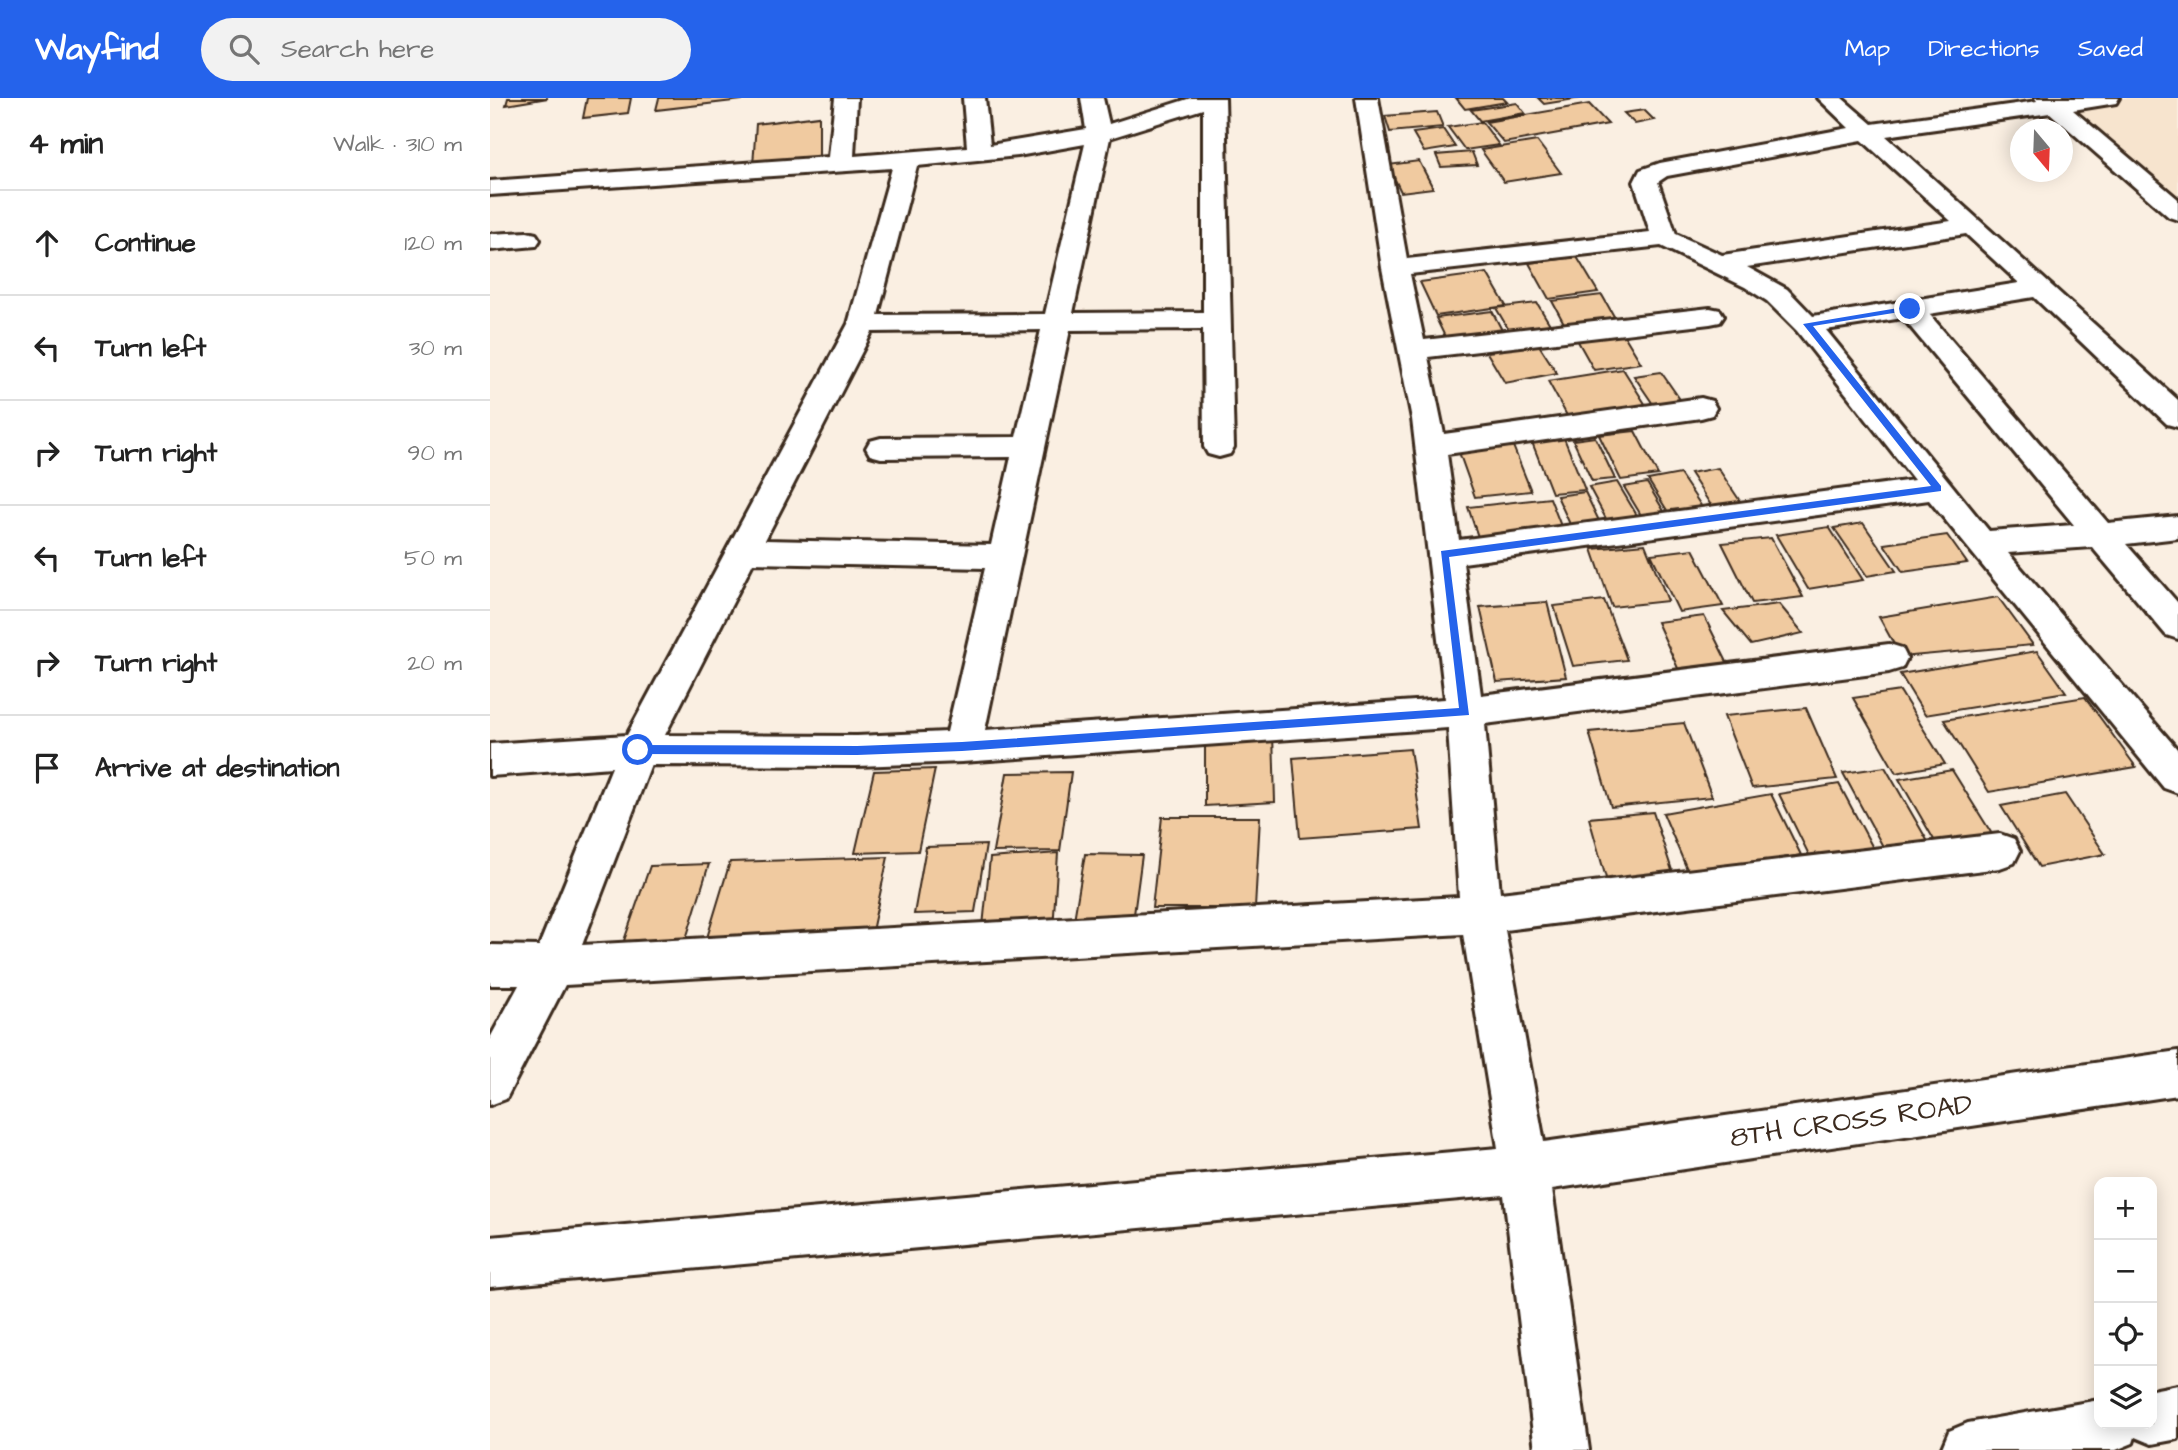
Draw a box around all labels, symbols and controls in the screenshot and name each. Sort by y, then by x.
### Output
search box [201,18,691,81]
text: Wayfind [35,26,159,72]
icon: search [225,30,263,68]
text: Search here [281,31,434,67]
text: Map [1845,32,1890,66]
text: Directions [1928,32,2040,66]
text: Saved [2078,32,2143,66]
north arrow [2010,119,2073,182]
text: 4 min [28,123,103,165]
text: Walk · 310 m [333,128,462,160]
icon: ahead [28,224,66,262]
text: Continue [95,225,196,261]
text: 120 m [404,227,462,259]
route end [1894,293,1925,324]
icon: left [28,329,66,367]
text: Turn left [95,330,206,366]
text: 30 m [409,332,462,364]
icon: right [28,434,66,472]
text: Turn right [95,435,217,471]
text: 90 m [407,437,462,469]
icon: left [28,539,66,577]
text: Turn left [95,540,206,576]
text: 50 m [404,542,462,574]
icon: right [28,644,66,682]
text: Turn right [95,645,217,681]
text: 20 m [407,647,462,679]
route start [622,734,653,765]
icon: arrive [28,749,66,787]
text: Arrive at destination [95,750,340,786]
street label: 8TH CROSS ROAD [1727,1085,1975,1157]
map controls [2094,1177,2157,1429]
button: + [2094,1177,2157,1240]
button: − [2094,1240,2157,1303]
button: locate [2094,1303,2157,1366]
button: layers [2094,1366,2157,1429]

